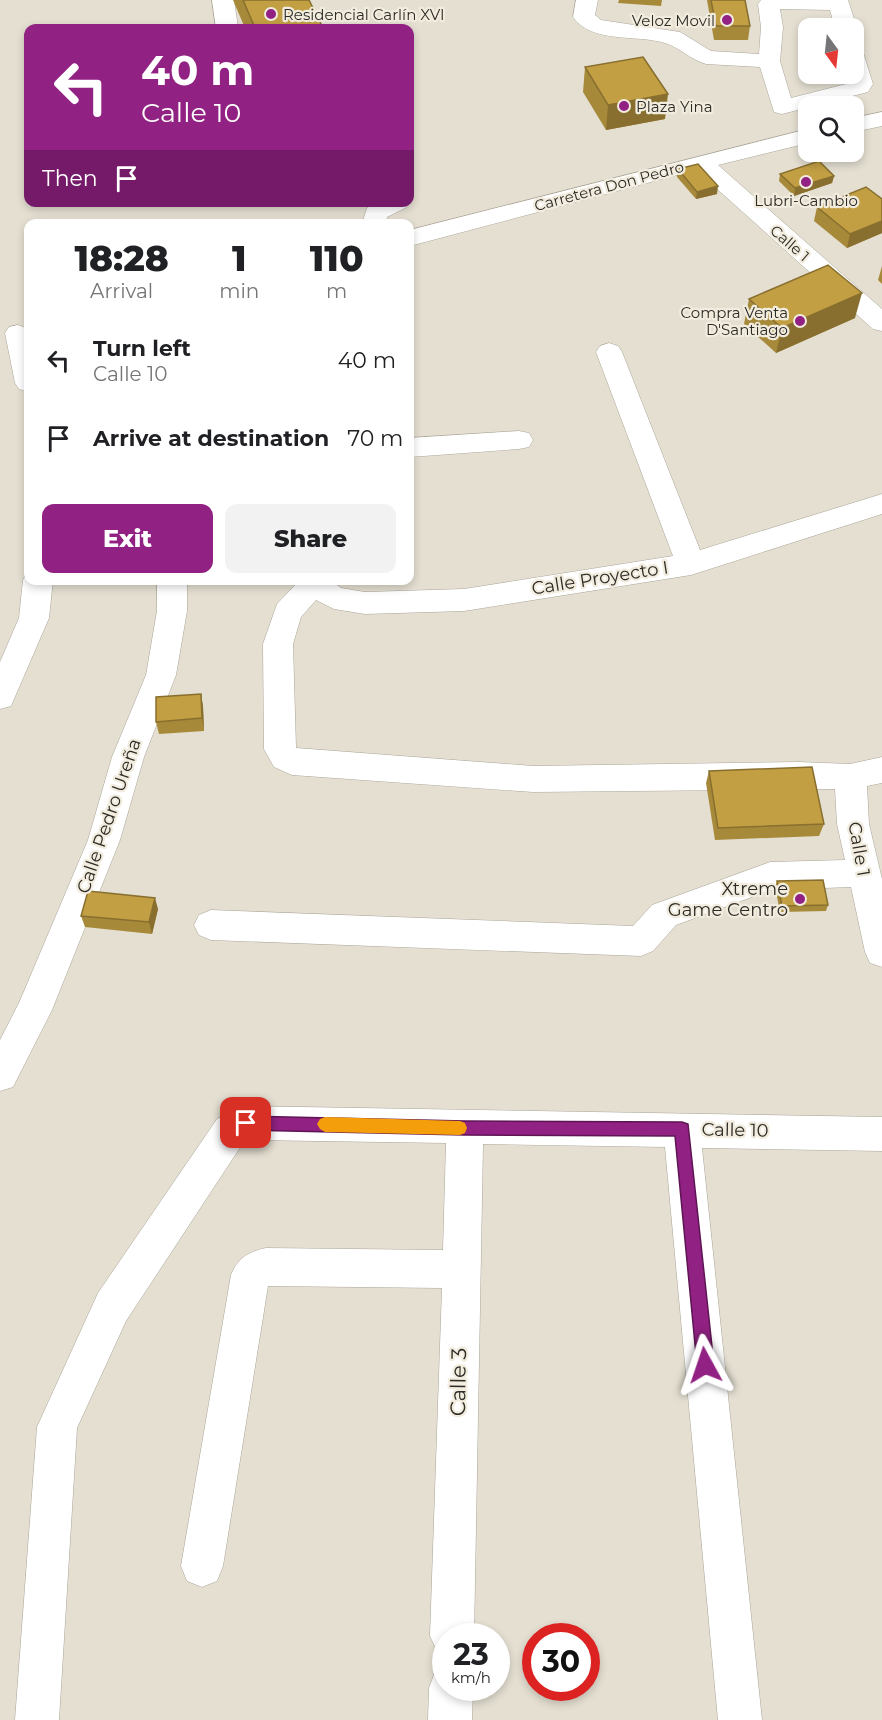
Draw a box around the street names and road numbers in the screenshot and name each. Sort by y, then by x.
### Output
street label: Carretera Don Pedro [532,157,686,215]
street label: Calle 1 [766,221,814,265]
street label: Calle Proyecto I [530,556,670,600]
street label: Calle Pedro Ureña [72,736,146,896]
street label: Calle 1 [843,820,875,878]
street label: Calle 10 [701,1118,769,1142]
street label: Calle 3 [445,1348,471,1416]

